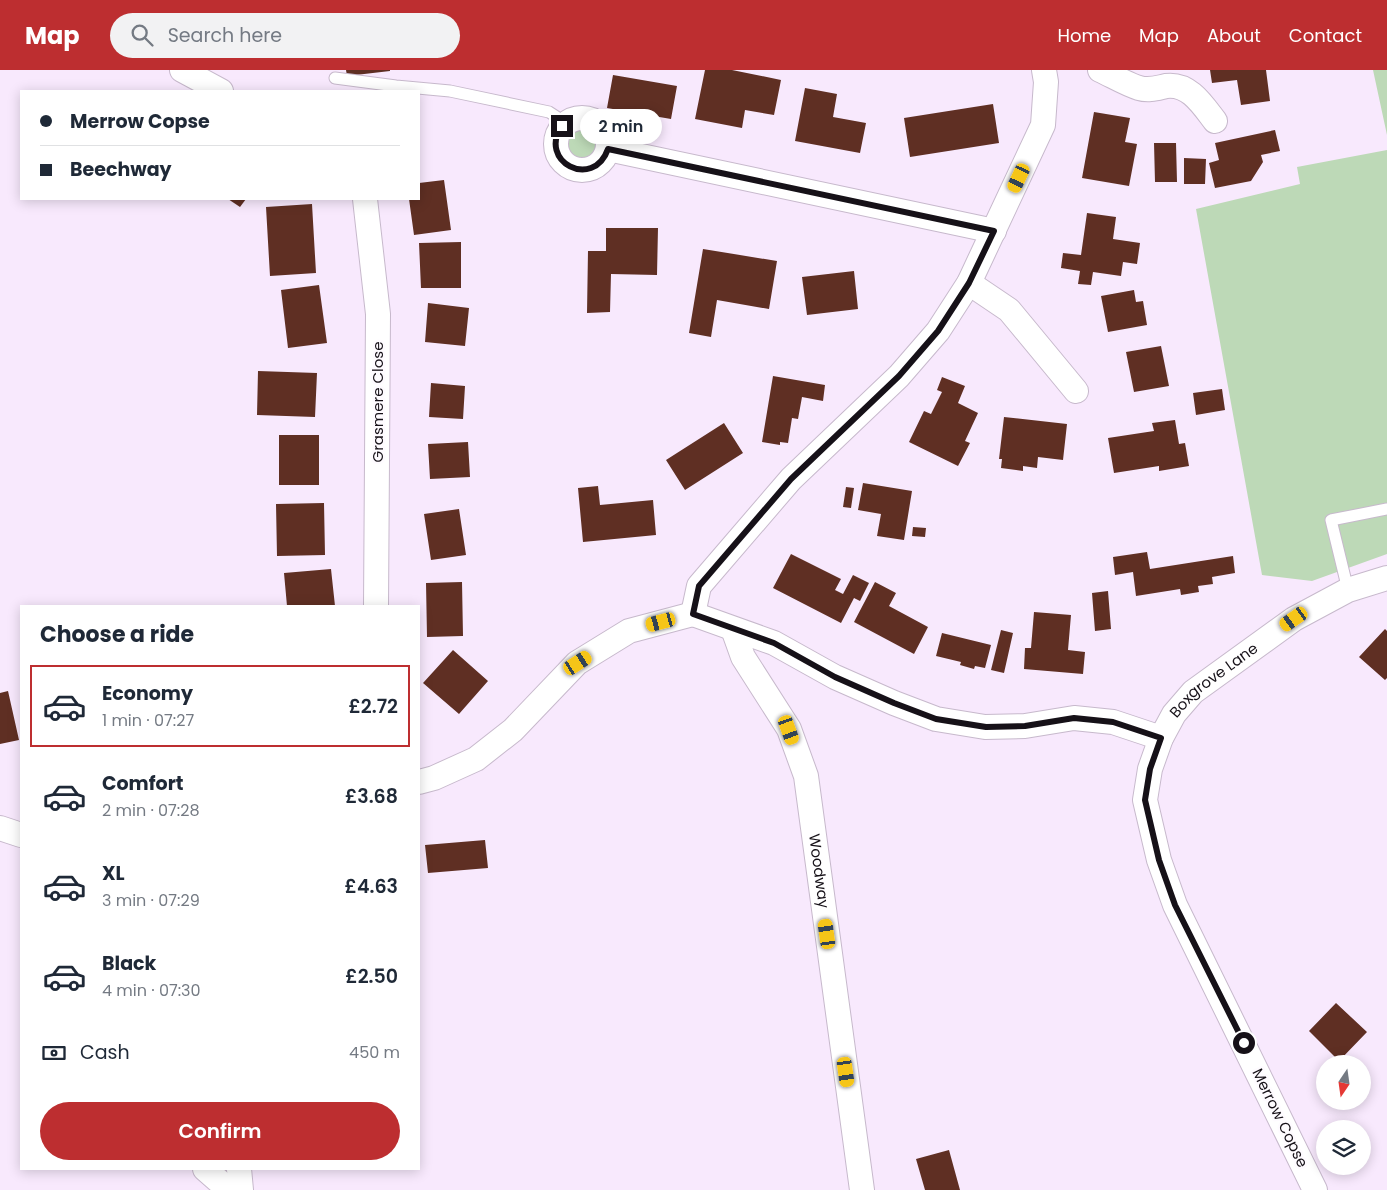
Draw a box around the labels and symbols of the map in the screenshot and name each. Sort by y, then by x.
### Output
callout: 2 min [580,108,662,144]
route end [551,115,573,137]
car [1005,161,1032,195]
street label: Grasmere Close [367,342,388,462]
car [1277,604,1310,634]
car [644,611,677,633]
street label: Boxgrove Lane [1164,638,1262,722]
car [561,649,594,677]
car [776,713,801,747]
street label: Woodway [804,832,835,910]
car [817,918,836,950]
route start [1233,1032,1255,1054]
north arrow [1316,1055,1371,1110]
car [836,1056,855,1088]
street label: Merrow Copse [1247,1065,1314,1171]

